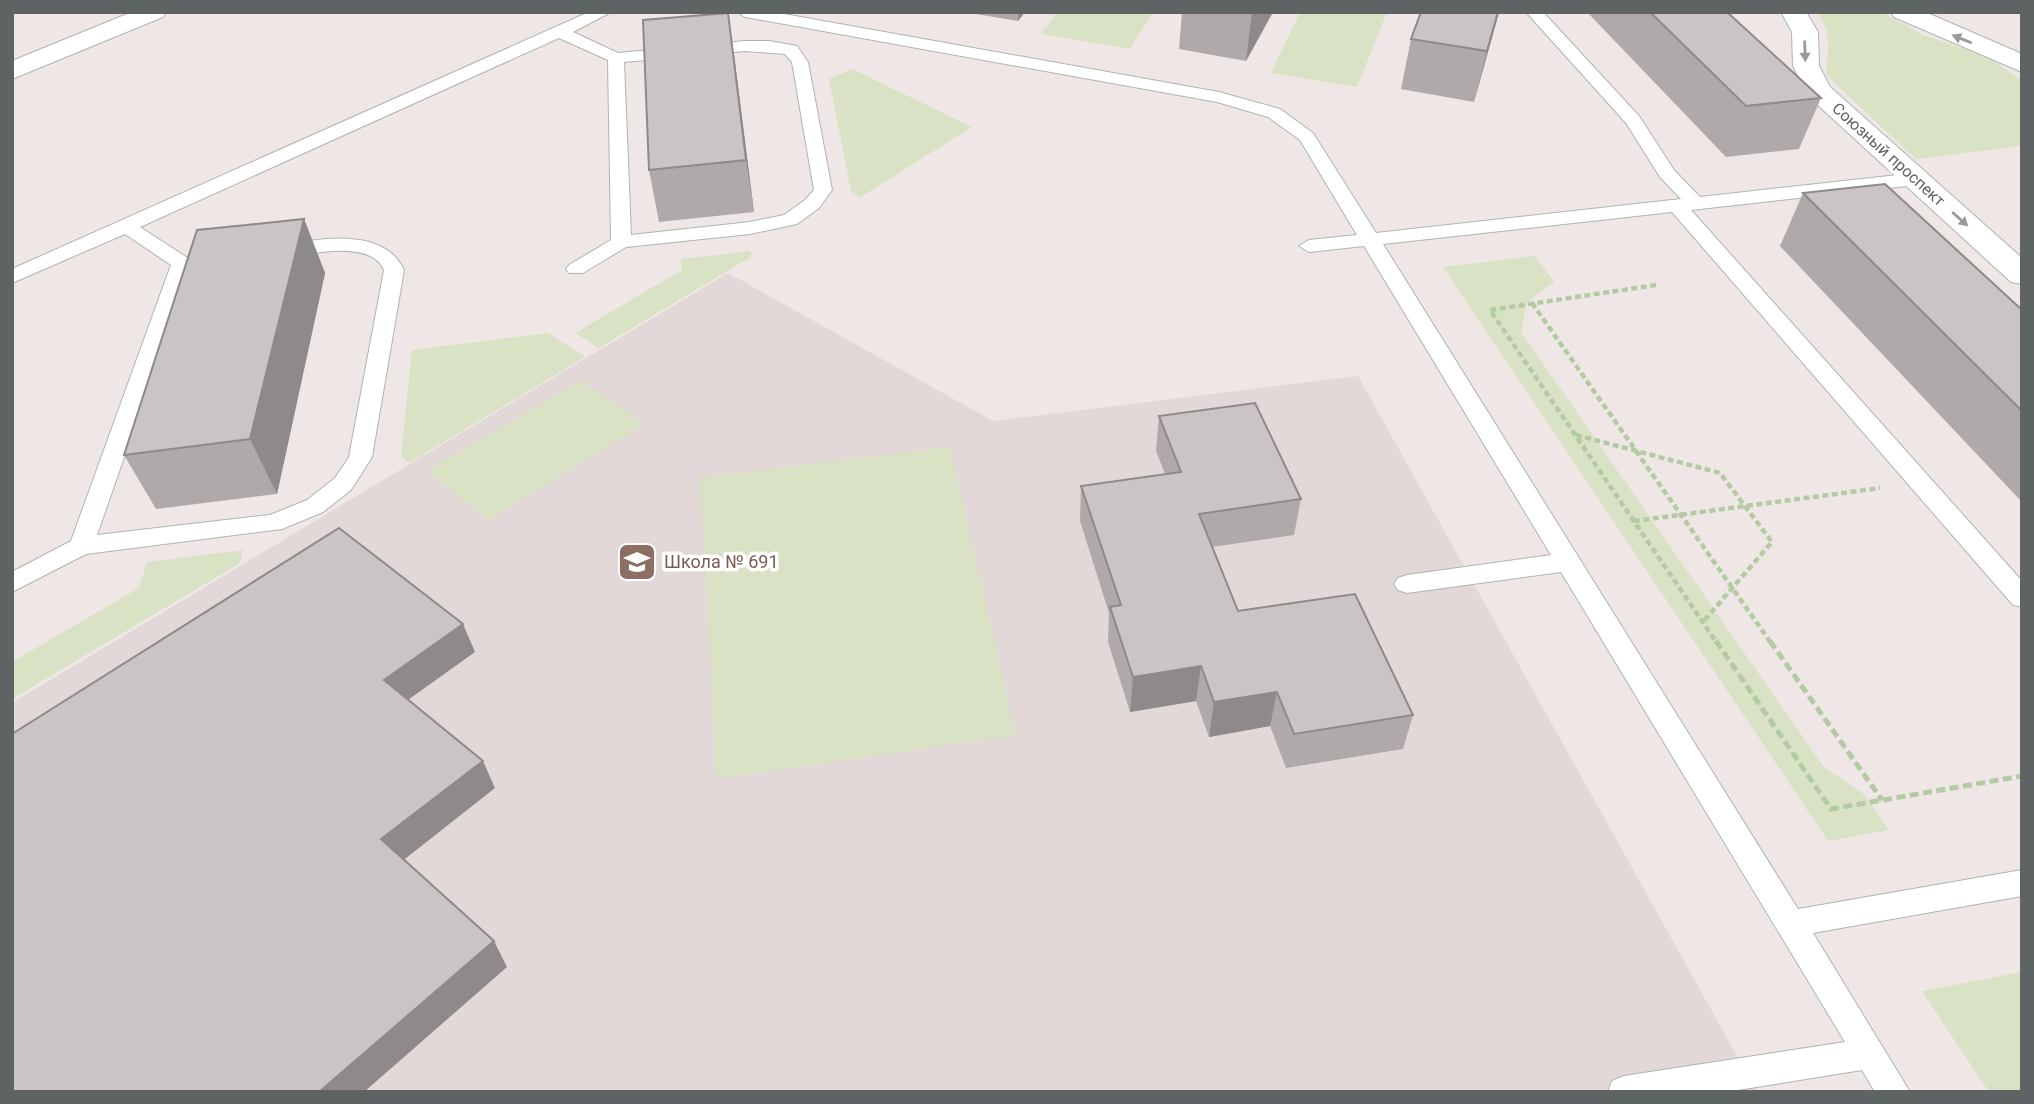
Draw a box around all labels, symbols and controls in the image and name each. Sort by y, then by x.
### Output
one-way arrow [1951,33,1972,44]
one-way arrow [1800,41,1811,63]
street label: Союзный проспект [1828,99,1949,210]
one-way arrow [1951,211,1969,227]
school or university icon: Школа № 691 [616,541,658,583]
place label: Школа № 691 [664,551,779,572]

